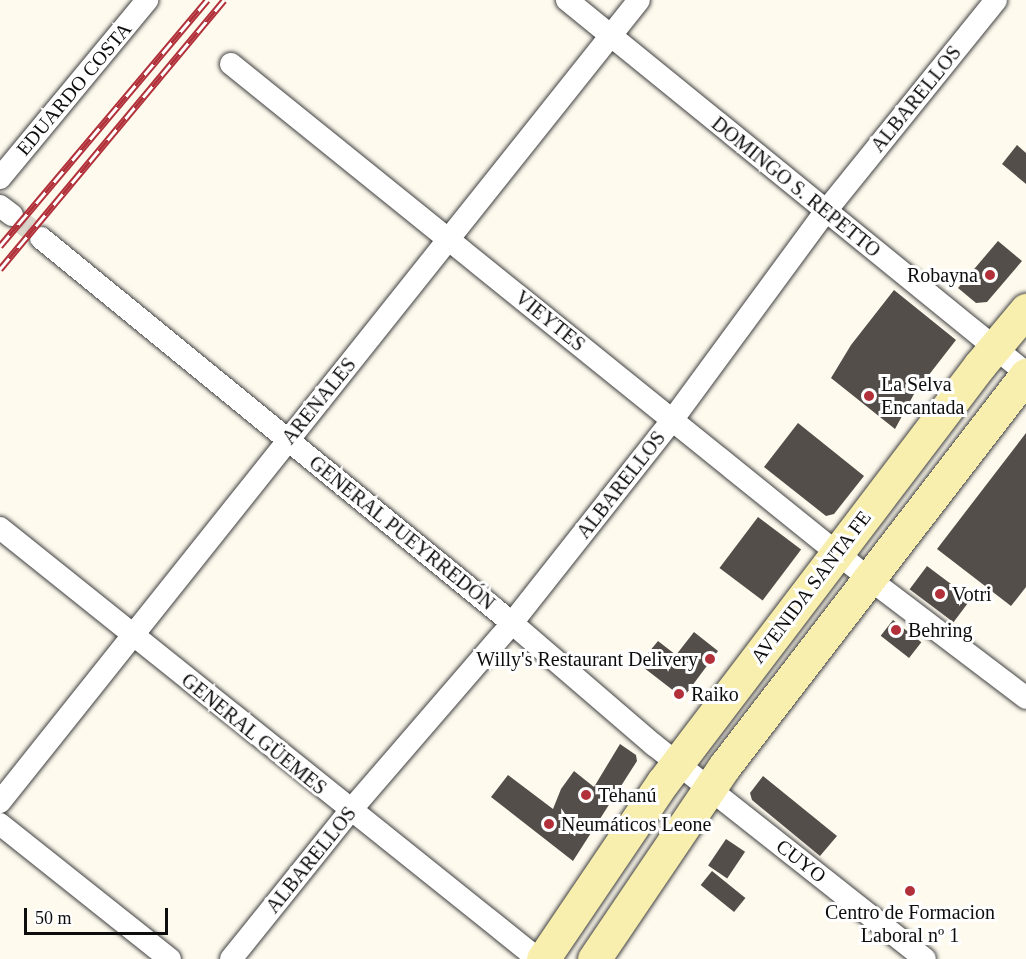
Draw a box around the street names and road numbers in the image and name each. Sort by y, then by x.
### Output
street label: EDUARDO COSTA [11,17,137,161]
street label: ALBARELLOS [866,41,966,157]
street label: DOMINGO S. REPETTO [707,112,885,262]
street label: VIEYTES [510,285,590,357]
street label: ARENALES [277,353,361,449]
street label: ALBARELLOS [572,426,670,544]
street label: GENERAL PUEYRREDÓN [304,450,500,616]
street label: AVENIDA SANTA FE [745,505,877,669]
street label: GENERAL GÜEMES [176,668,332,800]
street label: ALBARELLOS [261,802,361,918]
street label: CUYO [771,834,831,888]

